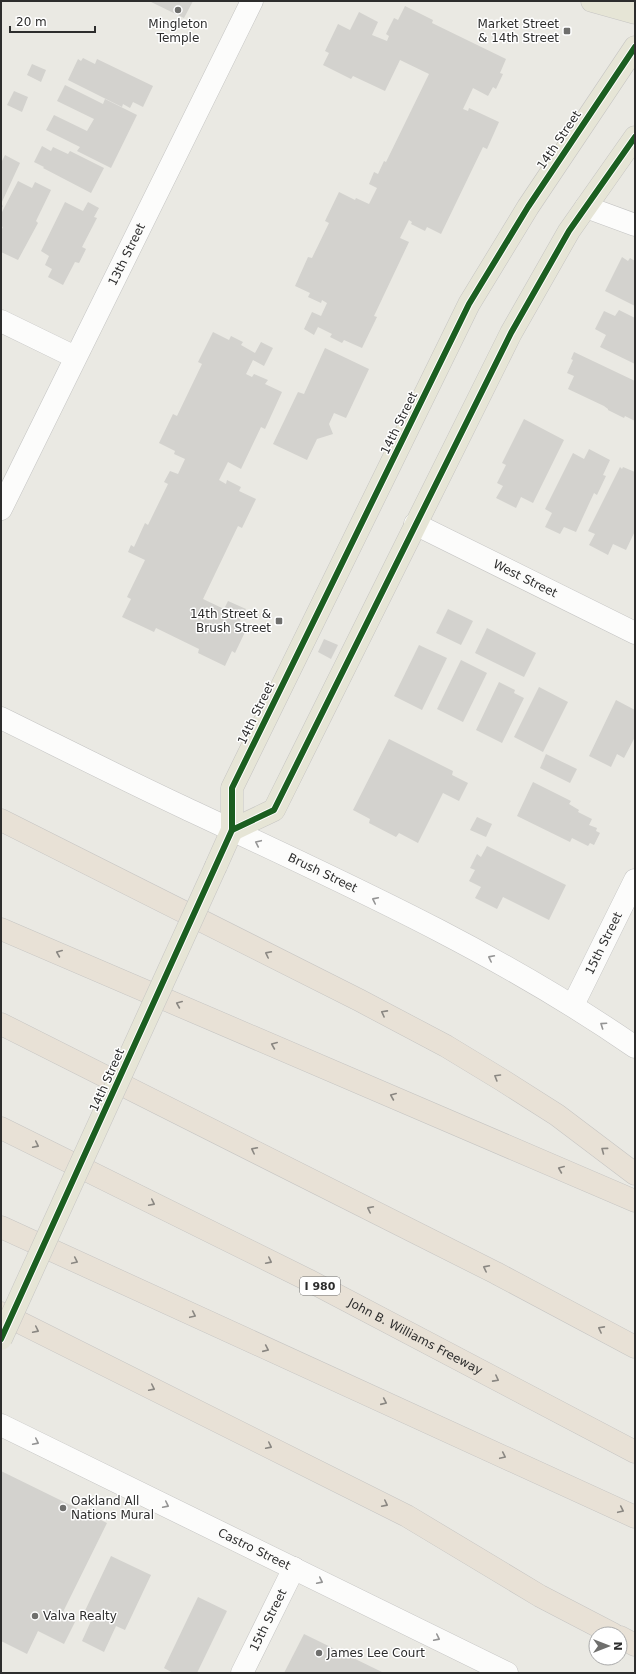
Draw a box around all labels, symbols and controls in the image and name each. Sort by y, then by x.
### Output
marker: Mingleton Temple [173,5,183,15]
scale bar [10,8,95,34]
text: 20 m [16,15,47,29]
place label: Mingleton Temple [148,17,208,45]
place label: Market Street & 14th Street [477,17,559,45]
marker: Market Street & 14th Street [562,26,572,36]
street label: 14th Street [534,108,584,172]
street label: 13th Street [105,221,148,288]
street label: 14th Street [378,389,420,457]
street label: West Street [491,557,560,601]
place label: 14th Street & Brush Street [190,607,271,635]
marker: 14th Street & Brush Street [274,616,284,626]
street label: 14th Street [235,679,277,747]
one-way arrow [255,839,262,847]
street label: Brush Street [286,850,360,895]
one-way arrow [372,897,379,905]
street label: 15th Street [582,909,625,977]
one-way arrow [56,950,64,958]
one-way arrow [265,951,272,959]
one-way arrow [488,955,495,963]
one-way arrow [175,1001,183,1009]
one-way arrow [381,1010,388,1018]
one-way arrow [600,1022,607,1030]
one-way arrow [271,1042,278,1050]
street label: 14th Street [87,1046,127,1114]
one-way arrow [494,1074,501,1081]
one-way arrow [390,1093,397,1101]
one-way arrow [32,1140,39,1148]
one-way arrow [250,1147,258,1155]
one-way arrow [602,1148,609,1155]
one-way arrow [557,1166,565,1174]
one-way arrow [148,1198,156,1206]
one-way arrow [367,1206,374,1214]
one-way arrow [70,1256,78,1264]
one-way arrow [264,1256,272,1264]
one-way arrow [482,1265,490,1273]
road number: I 980 [300,1277,340,1295]
street label: John B. Williams Freeway [345,1295,485,1378]
one-way arrow [189,1311,196,1319]
one-way arrow [32,1325,39,1333]
one-way arrow [597,1326,605,1333]
one-way arrow [261,1344,269,1352]
one-way arrow [492,1374,499,1381]
one-way arrow [148,1383,156,1391]
one-way arrow [380,1397,388,1405]
one-way arrow [32,1437,39,1445]
one-way arrow [264,1441,272,1449]
one-way arrow [498,1451,506,1459]
place label: Oakland All Nations Mural [71,1494,154,1522]
one-way arrow [381,1499,388,1507]
one-way arrow [161,1500,169,1508]
marker: Oakland All Nations Mural [58,1503,68,1513]
one-way arrow [616,1505,624,1513]
street label: Castro Street [216,1525,293,1573]
one-way arrow [316,1576,323,1584]
street label: 15th Street [247,1586,290,1654]
place label: Valva Realty [43,1609,117,1623]
marker: Valva Realty [30,1611,40,1621]
north arrow [588,1626,628,1666]
one-way arrow [432,1633,440,1641]
text: N [611,1641,624,1651]
place label: James Lee Court [326,1646,425,1660]
marker: James Lee Court [314,1648,324,1658]

